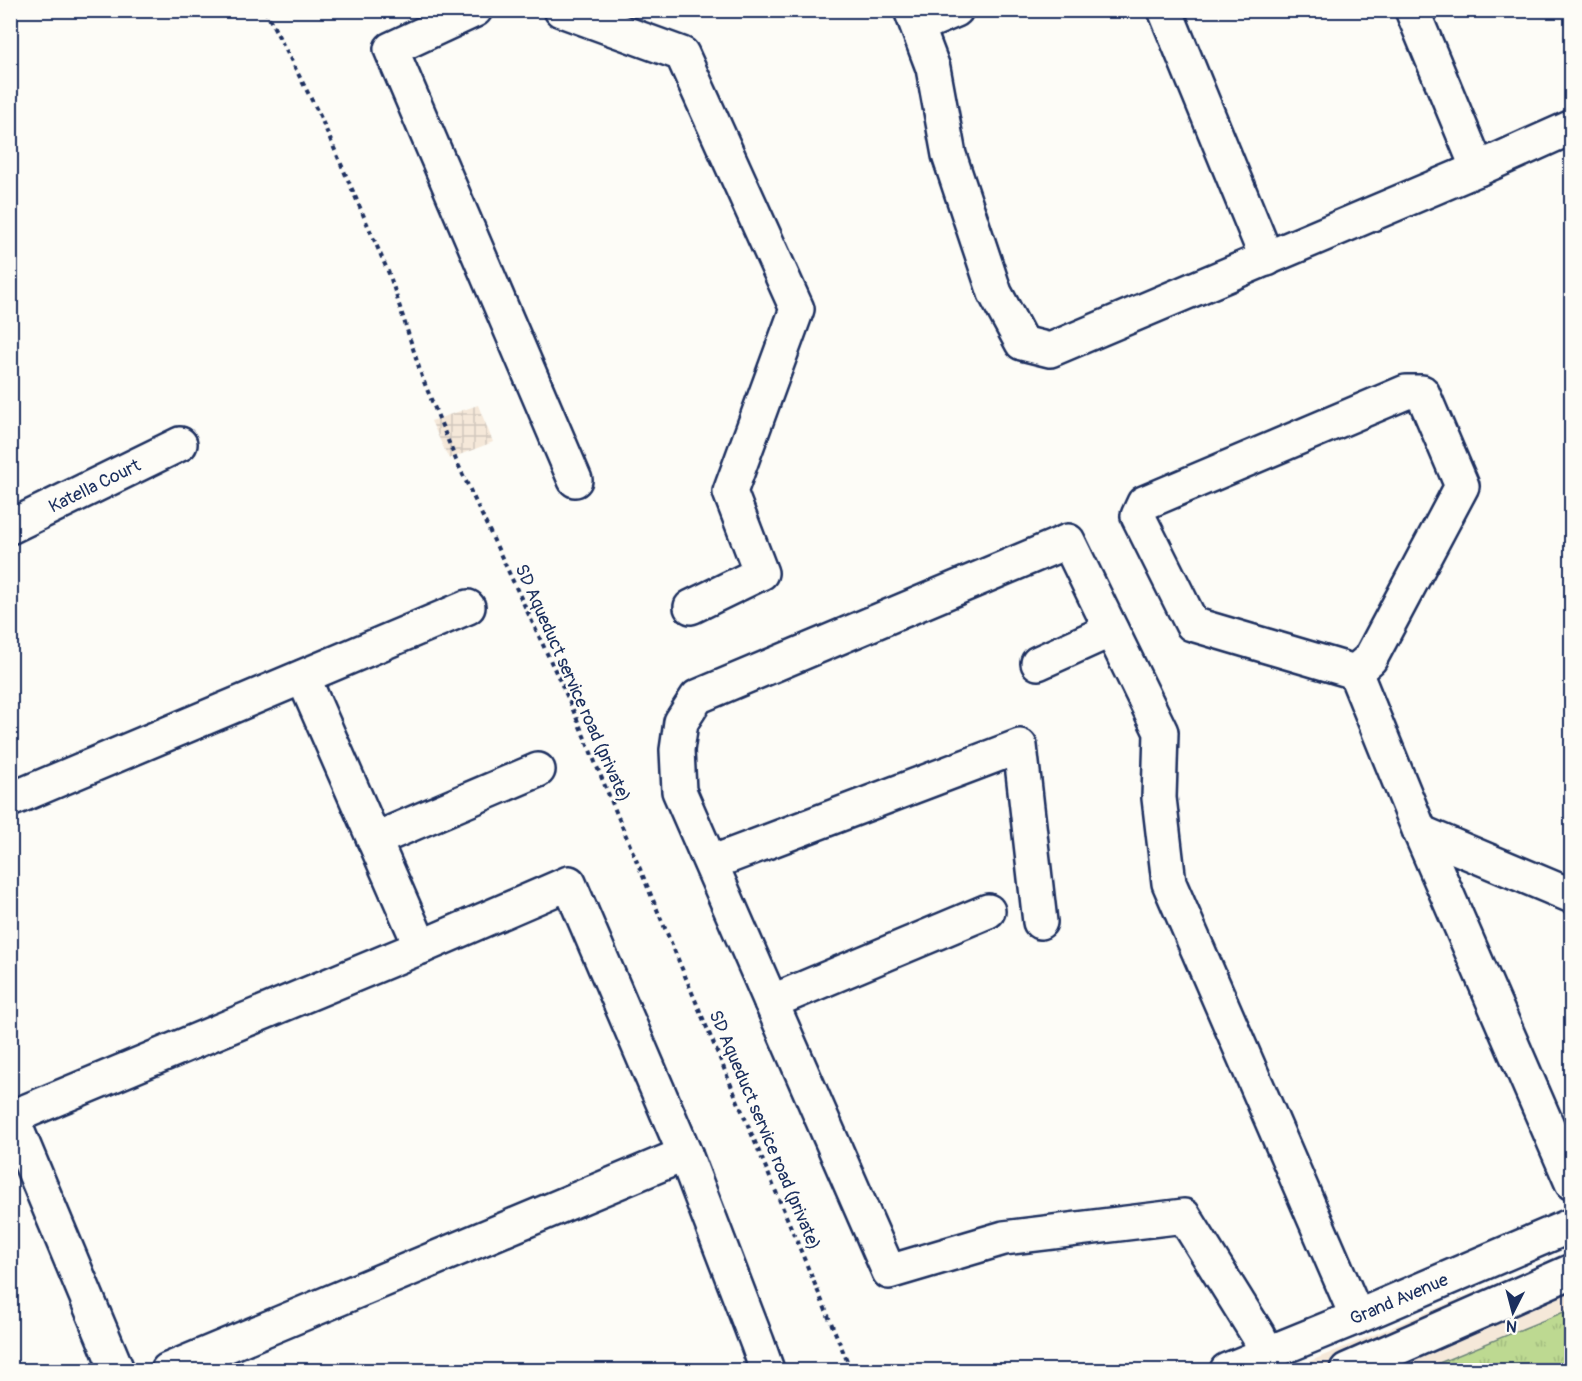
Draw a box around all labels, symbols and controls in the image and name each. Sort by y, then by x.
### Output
street label: Katella Court [45,454,145,518]
street label: SD Aqueduct service road (private) [510,561,636,806]
street label: SD Aqueduct service road (private) [704,1007,826,1253]
street label: Grand Avenue [1347,1268,1452,1331]
north arrow [1483,1282,1543,1342]
text: N [1505,1315,1518,1336]

